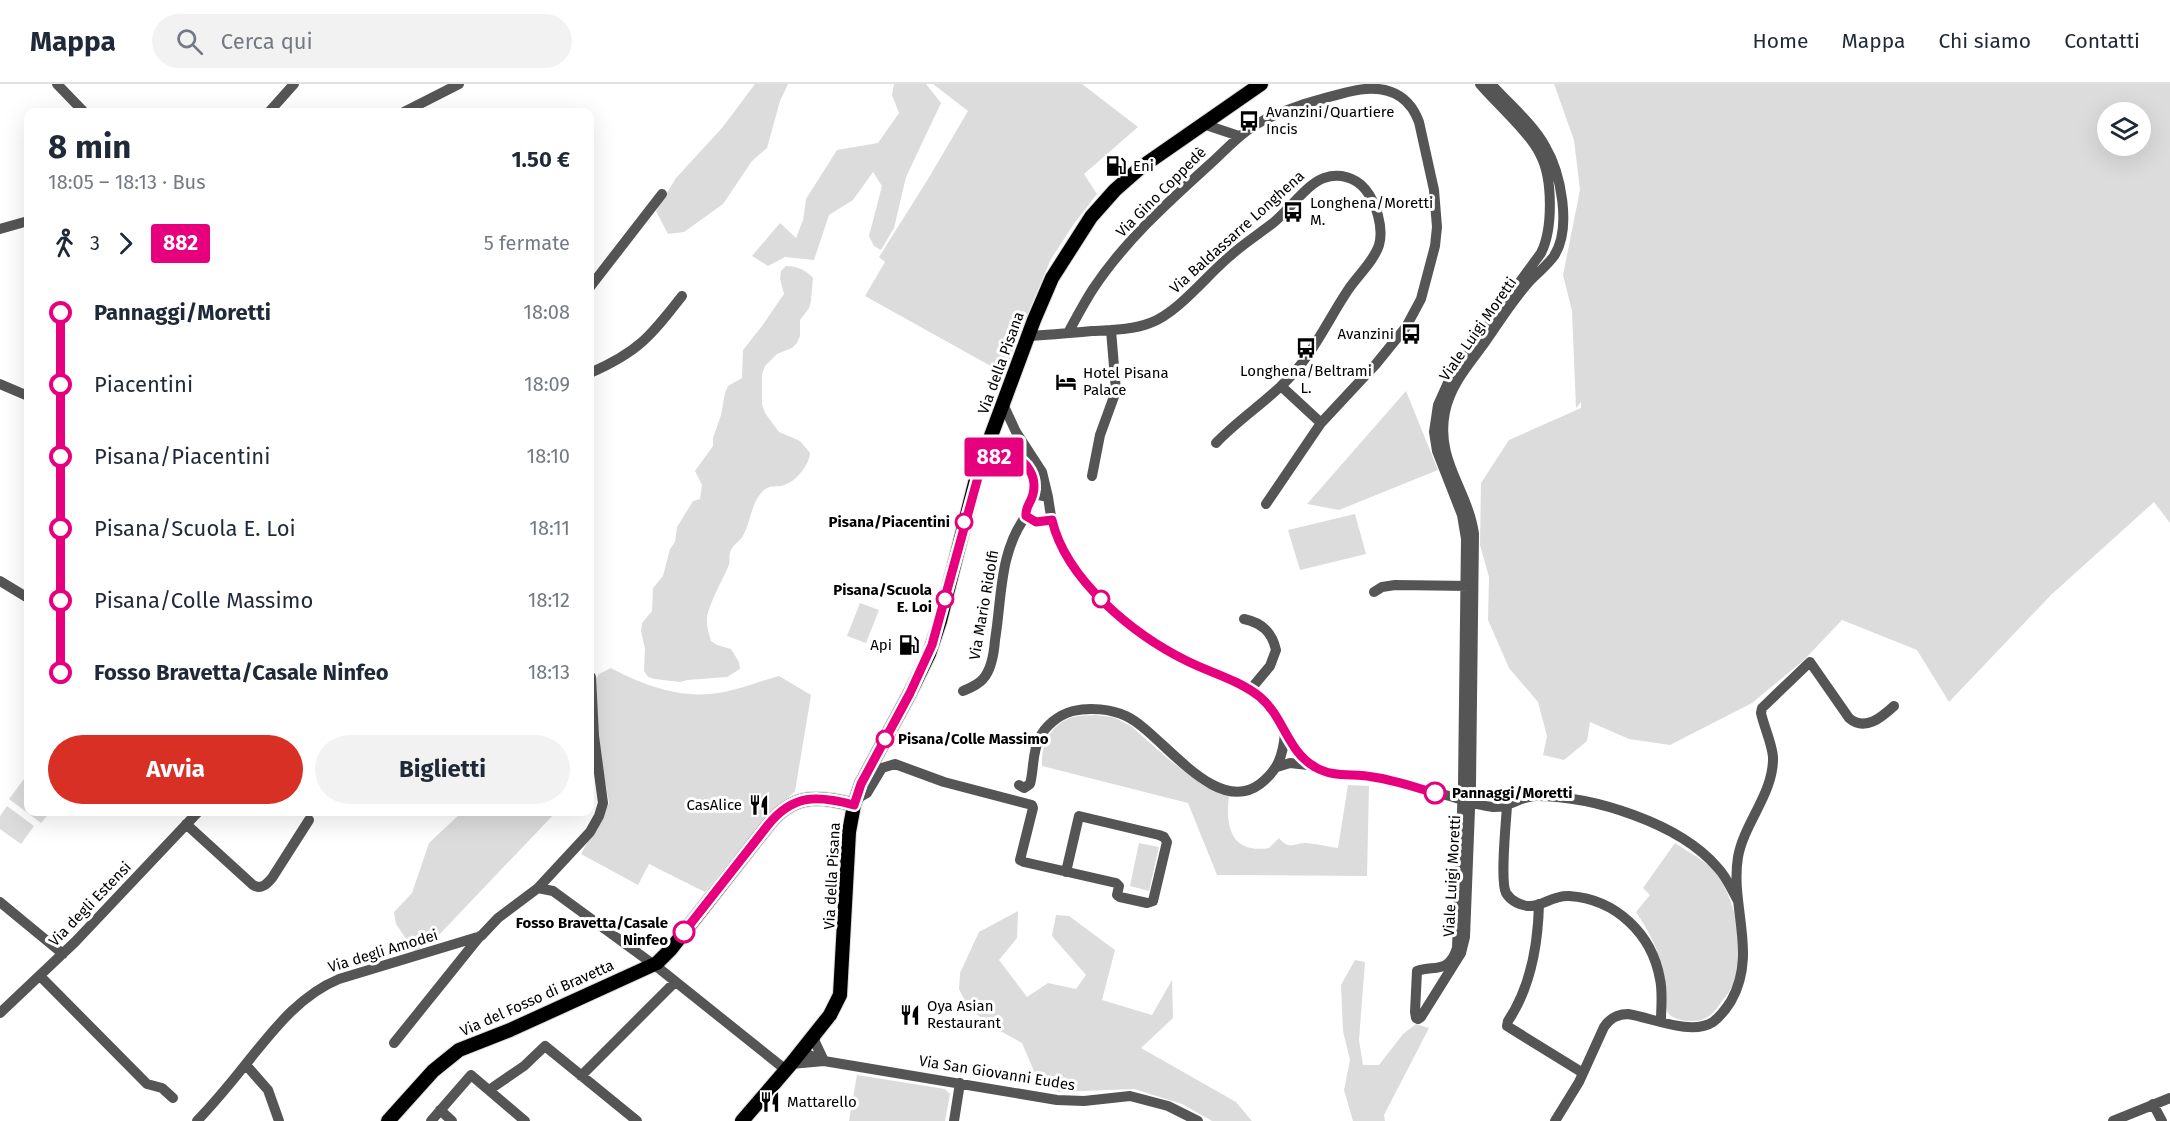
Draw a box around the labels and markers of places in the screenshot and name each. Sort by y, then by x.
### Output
place label: Avanzini/Quartiere Incis [1266,103,1394,138]
bus stop icon: Avanzini/Quartiere Incis [1237,109,1261,133]
fuel station icon: Eni [1104,154,1128,178]
place label: Eni [1133,157,1154,175]
place label: Longhena/Moretti M. [1310,194,1433,229]
bus stop icon: Longhena/Moretti M. [1281,200,1305,224]
bus stop icon: Avanzini [1399,322,1423,346]
place label: Avanzini [1338,325,1394,343]
bus stop icon: Longhena/Beltrami L. [1294,336,1318,360]
place label: Longhena/Beltrami L. [1240,362,1372,397]
place label: Hotel Pisana Palace [1083,364,1169,399]
hotel icon: Hotel Pisana Palace [1054,370,1078,394]
place label: Pisana/Piacentini [829,513,950,531]
marker: Pisana/Piacentini [955,513,973,531]
place label: Pisana/Scuola E. Loi [833,581,932,616]
marker: Pisana/Scuola E. Loi [936,590,954,608]
unlabelled marker [1092,590,1110,608]
fuel station icon: Api [897,633,921,657]
place label: Api [870,636,892,654]
marker: Pisana/Colle Massimo [876,730,894,748]
place label: Pisana/Colle Massimo [898,730,1049,748]
marker: Pannaggi/Moretti [1424,782,1446,804]
place label: Pannaggi/Moretti [1452,784,1573,802]
restaurant icon: CasAlice [747,793,771,817]
place label: CasAlice [686,796,742,814]
place label: Fosso Bravetta/Casale Ninfeo [516,914,668,949]
marker: Fosso Bravetta/Casale Ninfeo [673,921,695,943]
place label: Oya Asian Restaurant [927,997,1001,1032]
restaurant icon: Oya Asian Restaurant [898,1003,922,1027]
restaurant icon: Mattarello [758,1090,782,1114]
place label: Mattarello [787,1093,857,1111]

